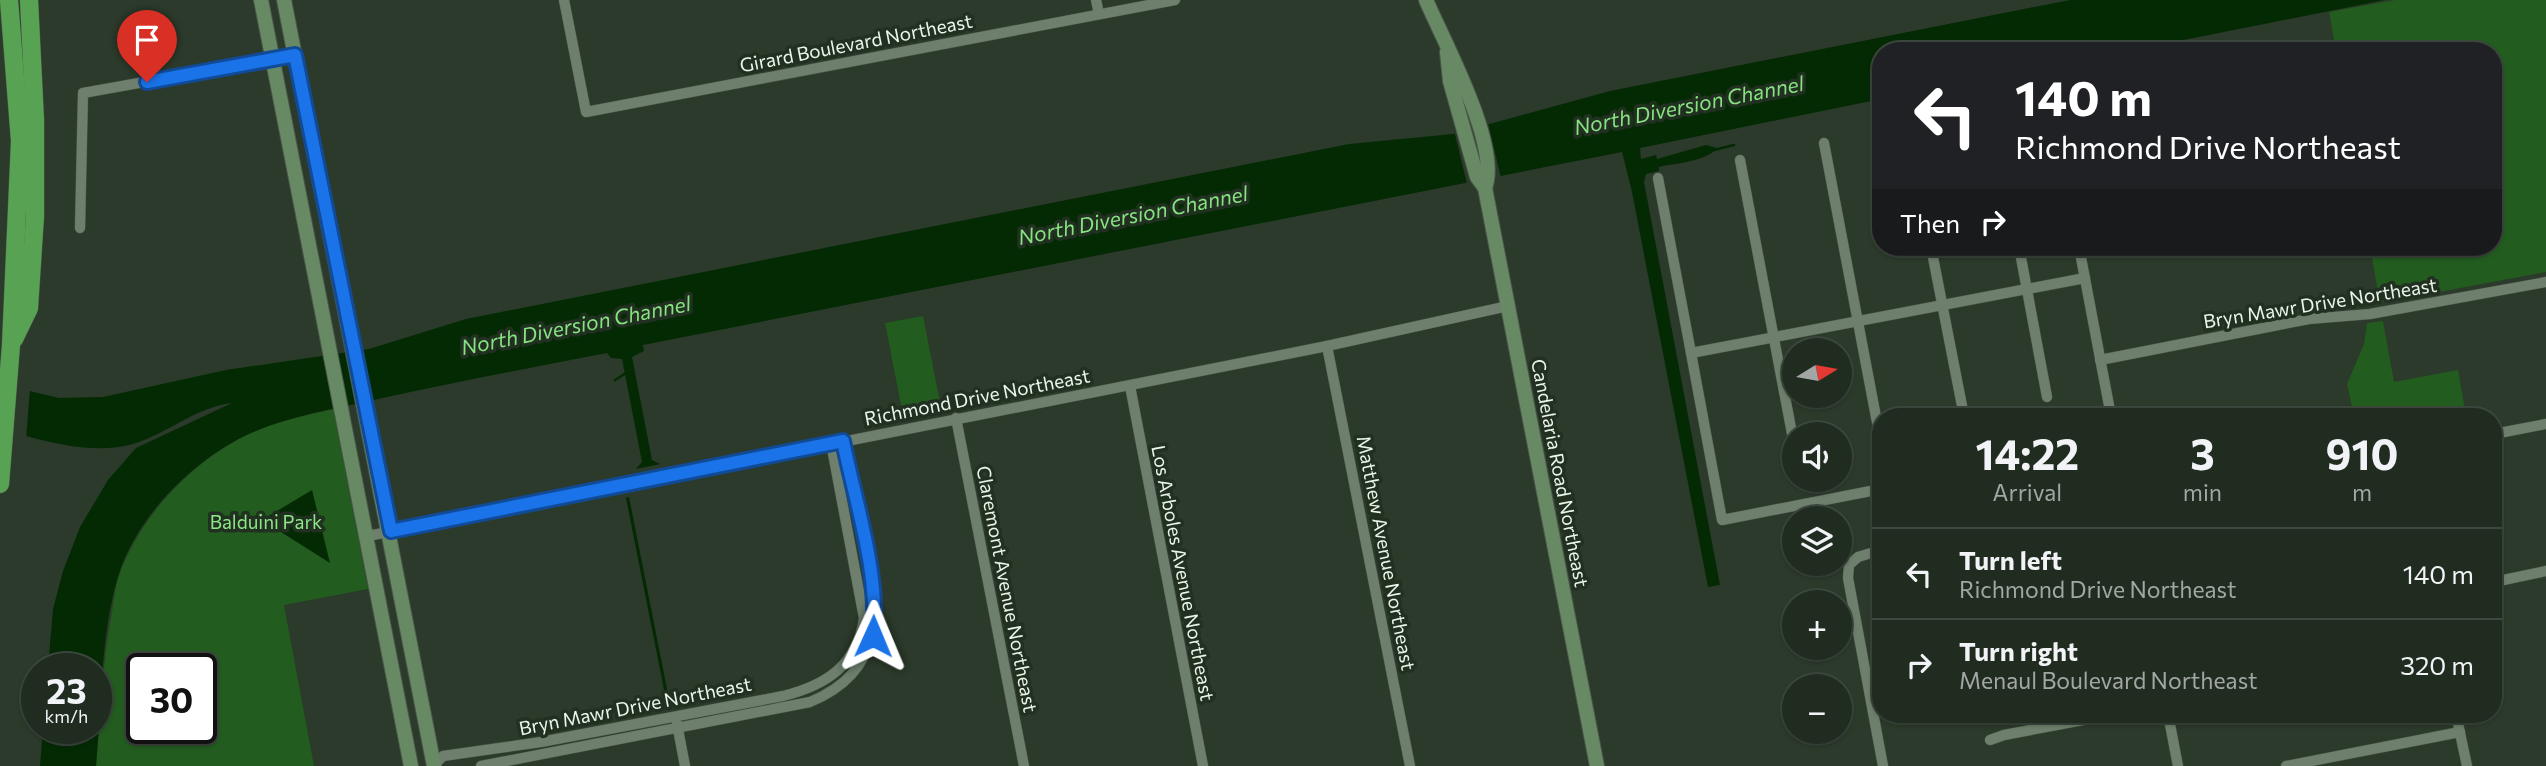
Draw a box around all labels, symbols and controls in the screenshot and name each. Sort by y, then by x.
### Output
street label: Girard Boulevard Northeast [738,9,974,76]
pin [117,10,177,82]
icon: arrive [128,21,166,59]
text: 140 m [2015,66,2152,126]
water label: North Diversion Channel [1572,70,1806,139]
icon: left [1900,70,1991,161]
text: Richmond Drive Northeast [2015,126,2401,166]
water label: North Diversion Channel [1016,180,1250,249]
icon: right [1974,203,2012,241]
text: Then [1900,207,1960,238]
street label: Bryn Mawr Drive Northeast [2201,273,2439,332]
water label: North Diversion Channel [459,290,693,359]
north arrow [1782,338,1852,408]
map controls [1782,338,1852,744]
street label: Candelaria Road Northeast [1527,357,1594,589]
street label: Richmond Drive Northeast [862,363,1092,430]
button: sound [1782,422,1852,492]
text: 14:22 [1976,427,2079,479]
text: 3 [2190,427,2215,479]
text: 910 [2326,427,2398,479]
street label: Matthew Avenue Northeast [1352,434,1421,672]
street label: Los Arboles Avenue Northeast [1147,443,1220,703]
street label: Claremont Avenue Northeast [972,464,1043,714]
text: Arrival [1993,478,2062,506]
text: min [2183,478,2222,506]
text: m [2352,478,2372,506]
button: layers [1782,506,1852,576]
park label: Balduini Park [210,510,322,533]
text: Turn left [1959,544,2062,575]
icon: left [1900,555,1938,593]
text: 140 m [2403,558,2474,589]
text: Richmond Drive Northeast [1959,575,2236,603]
button: + [1782,590,1852,660]
position arrow [836,599,910,673]
text: Turn right [1959,635,2078,666]
icon: right [1900,646,1938,684]
text: 320 m [2400,649,2474,680]
speed limit sign: 30 [126,653,217,744]
text: Menaul Boulevard Northeast [1959,666,2257,694]
text: 23 [46,668,87,711]
street label: Bryn Mawr Drive Northeast [517,672,753,739]
button: − [1782,674,1852,744]
text: km/h [45,705,88,727]

